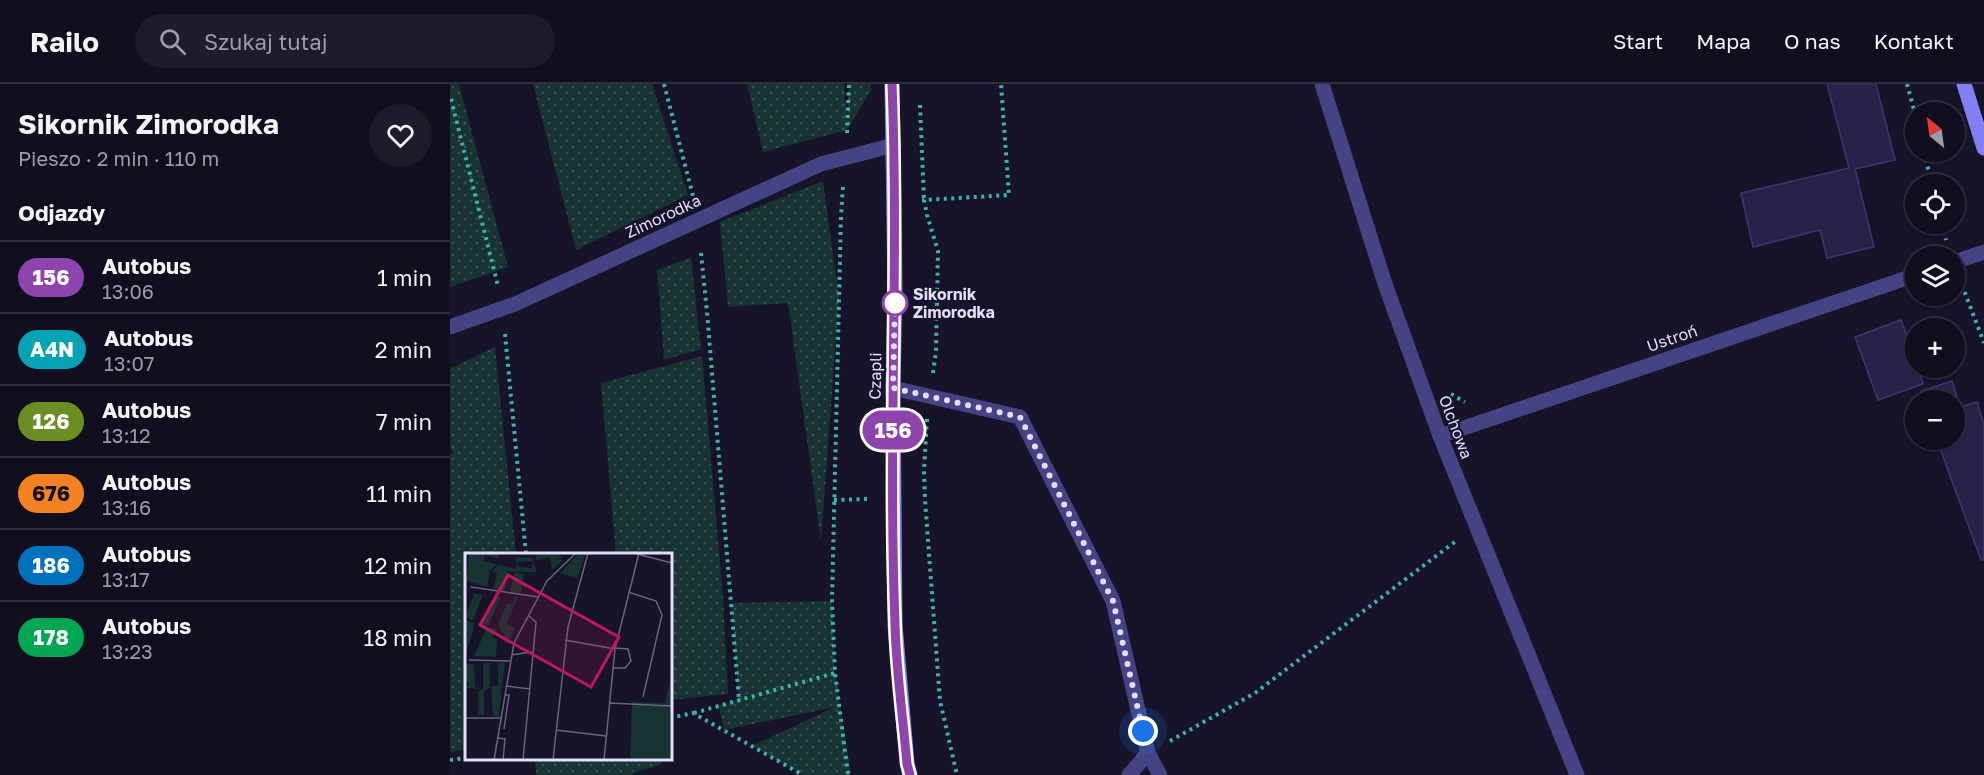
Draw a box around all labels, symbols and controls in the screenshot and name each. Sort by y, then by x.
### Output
search box [135,14,555,68]
text: Railo [30,25,99,58]
icon: search [156,25,189,58]
text: Szukaj tutaj [204,28,328,55]
text: Start [1613,28,1663,54]
text: Mapa [1696,28,1751,54]
text: O nas [1784,28,1841,54]
text: Kontakt [1874,28,1954,54]
north arrow [1905,102,1965,162]
map controls [1905,102,1965,450]
button: heart [369,104,432,167]
text: Sikornik Zimorodka [18,107,279,140]
text: Pieszo · 2 min · 110 m [18,146,219,170]
button: locate [1905,174,1965,234]
street label: Zimorodka [622,190,704,242]
text: Odjazdy [18,199,105,226]
button: layers [1905,246,1965,306]
text: Autobus [102,252,191,279]
text: 156 [33,264,69,290]
text: 1 min [377,264,432,291]
text: 13:06 [102,279,154,303]
place label: Sikornik Zimorodka [913,284,995,322]
marker: Sikornik Zimorodka [882,290,908,316]
button: + [1905,318,1965,378]
street label: Ustroń [1644,320,1700,356]
text: Autobus [104,324,193,351]
text: A4N [30,336,74,362]
text: 2 min [375,336,432,363]
text: 13:07 [104,351,154,375]
street label: Czapli [865,352,885,400]
button: − [1905,390,1965,450]
street label: Olchowa [1435,392,1477,462]
text: Autobus [102,396,191,423]
text: 126 [33,408,69,434]
text: 7 min [376,408,432,435]
line badge: 156 [858,410,928,450]
text: 156 [875,417,911,443]
text: 13:12 [102,423,151,447]
text: Autobus [102,468,191,495]
text: 676 [32,480,70,506]
text: 11 min [366,480,432,507]
text: 13:16 [102,495,151,519]
text: Autobus [102,540,191,567]
text: 186 [32,552,70,578]
text: 12 min [364,552,432,579]
inset map [465,553,672,760]
text: 13:17 [102,567,150,591]
text: Autobus [102,612,191,639]
text: 178 [33,624,69,650]
text: 18 min [364,624,432,651]
text: 13:23 [102,639,153,663]
your location [1128,716,1158,746]

